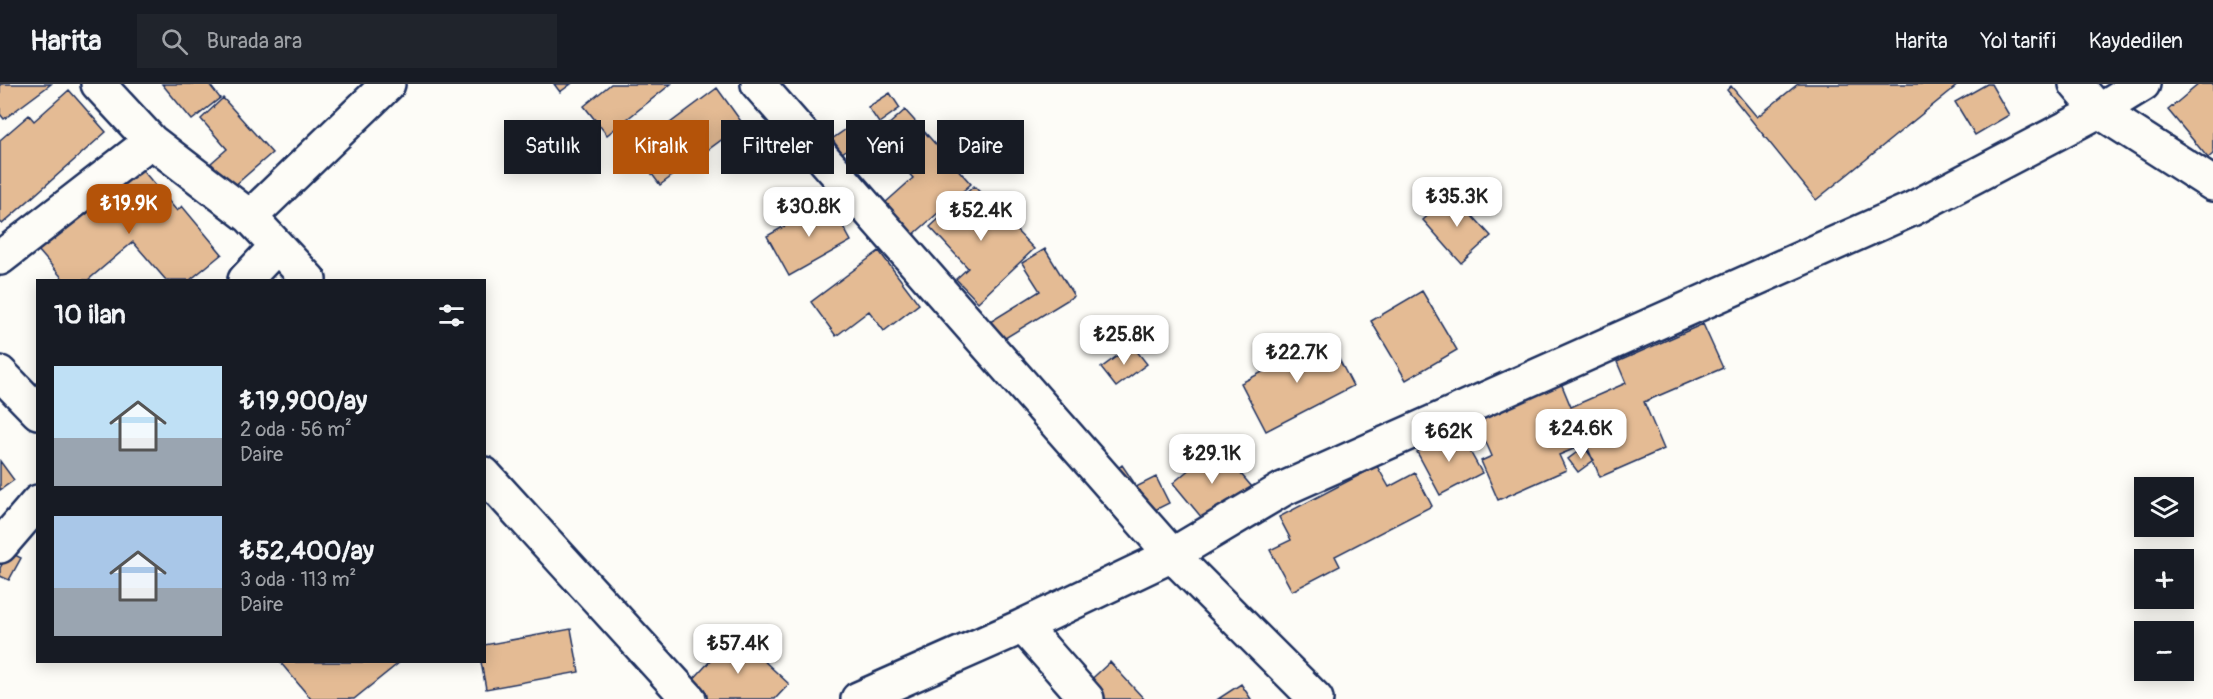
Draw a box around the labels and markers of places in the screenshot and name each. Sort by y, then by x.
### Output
pin: ₺35.3K [1408,177,1506,228]
pin: ₺19.9K [80,184,178,235]
pin: ₺30.8K [760,187,858,238]
pin: ₺52.4K [932,191,1030,242]
pin: ₺25.8K [1075,315,1173,366]
pin: ₺22.7K [1248,333,1346,384]
pin: ₺24.6K [1532,409,1630,460]
pin: ₺62K [1413,412,1485,463]
pin: ₺29.1K [1163,434,1261,485]
pin: ₺57.4K [689,624,787,675]

